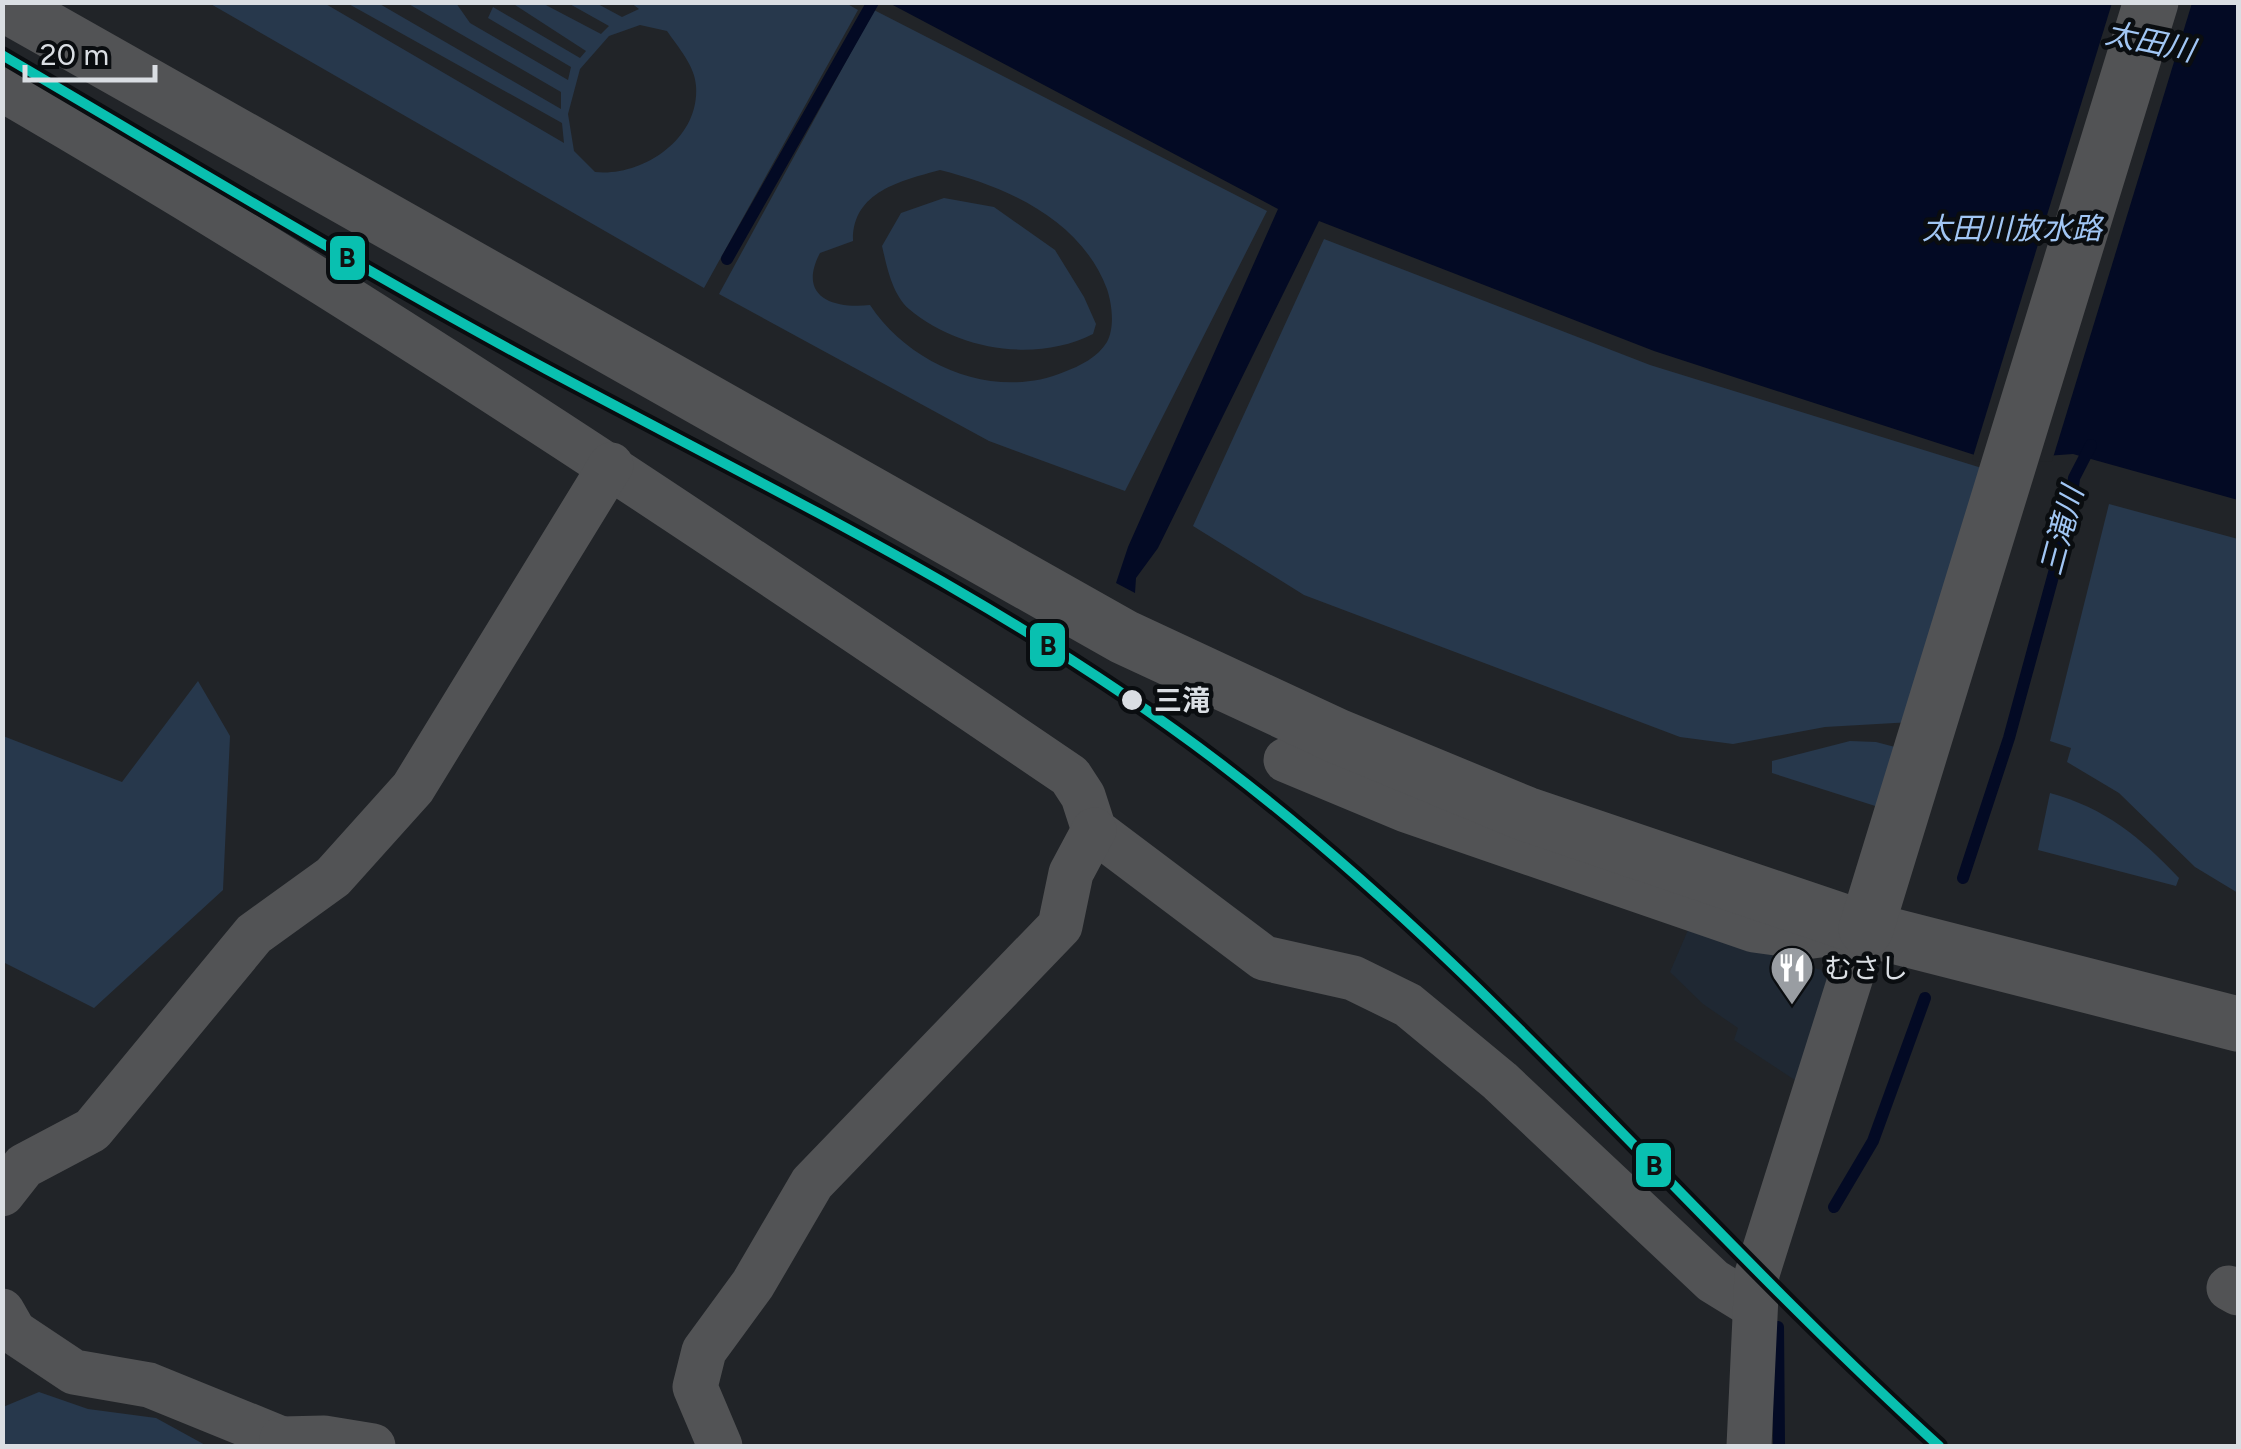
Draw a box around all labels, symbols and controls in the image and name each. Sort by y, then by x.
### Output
water label: 太田川 [2102,14,2201,70]
scale bar [25,20,155,82]
text: 20 m [40,36,109,73]
water label: 太田川放水路 [1922,210,2105,247]
line badge: B [328,234,367,282]
text: B [338,240,356,274]
water label: 三滝川 [2032,480,2092,579]
line badge: B [1028,621,1067,669]
text: B [1039,628,1057,662]
place label: 三滝 [1154,683,1210,717]
marker: 三滝 [1119,687,1145,713]
restaurant icon: むさし [1769,945,1815,1006]
place label: むさし [1824,951,1908,985]
line badge: B [1634,1141,1673,1189]
text: B [1645,1148,1663,1182]

